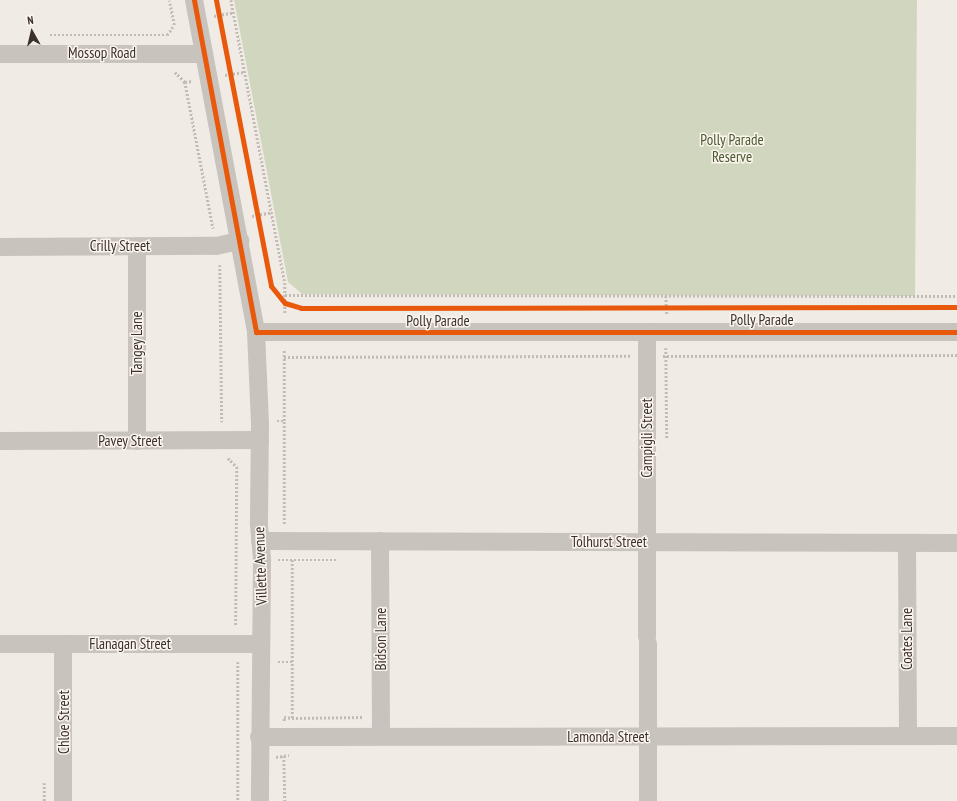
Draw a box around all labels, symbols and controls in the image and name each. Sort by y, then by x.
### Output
north arrow [12,12,52,52]
text: N [26,13,34,27]
street label: Mossop Road [68,44,136,62]
park label: Polly Parade Reserve [700,130,764,165]
street label: Crilly Street [90,237,150,255]
street label: Tangey Lane [128,311,146,375]
street label: Polly Parade [730,311,794,329]
street label: Polly Parade [406,312,470,330]
street label: Campigli Street [638,398,656,478]
street label: Pavey Street [98,432,162,450]
street label: Villette Avenue [250,526,270,606]
street label: Tolhurst Street [571,533,647,551]
street label: Bidson Lane [372,608,390,670]
street label: Coates Lane [898,608,916,670]
street label: Flanagan Street [89,635,171,653]
street label: Chloe Street [55,690,73,754]
street label: Lamonda Street [567,728,649,746]

